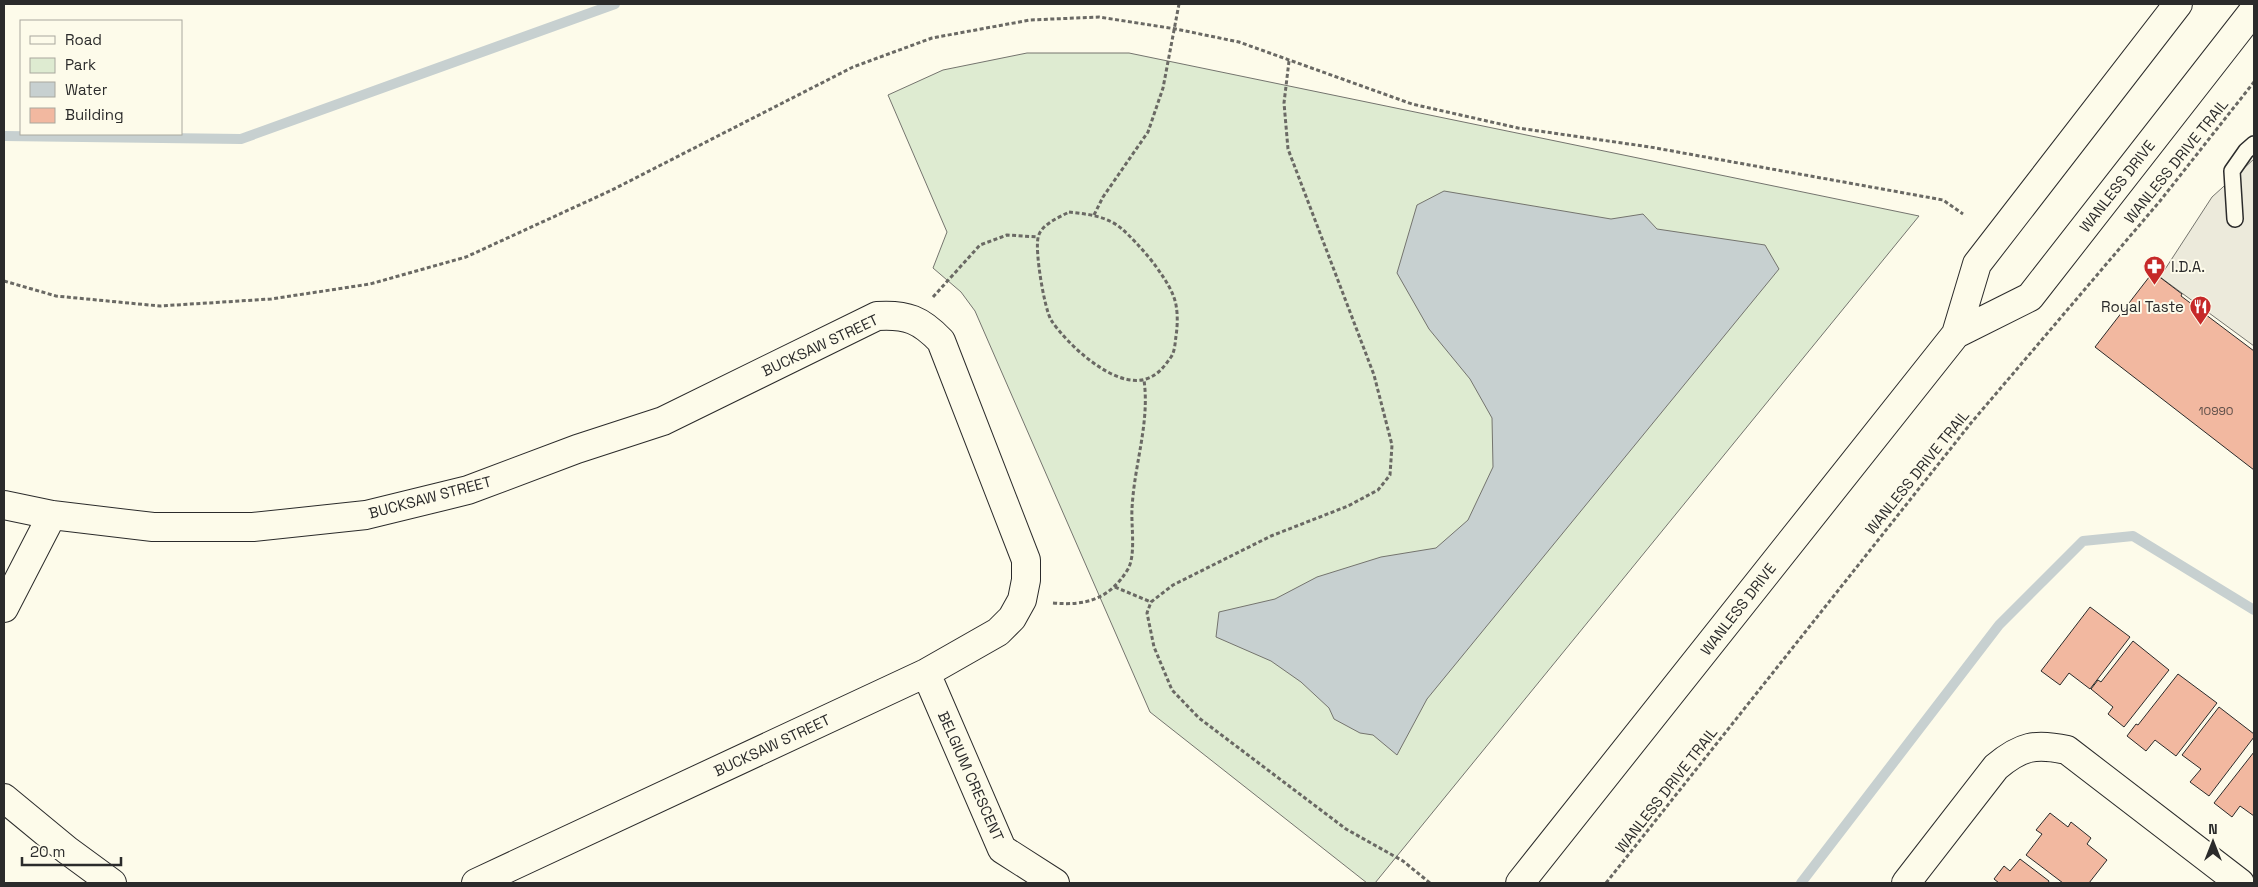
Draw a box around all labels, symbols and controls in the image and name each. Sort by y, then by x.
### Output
legend [20,20,182,135]
text: Road [65,30,102,49]
text: Park [65,55,96,74]
text: Water [65,80,108,99]
street label: WANLESS DRIVE TRAIL [2120,95,2232,227]
text: Building [65,105,124,124]
street label: WANLESS DRIVE [2075,136,2159,236]
pharmacy icon: I.D.A. [2143,254,2167,285]
place label: I.D.A. [2171,257,2205,276]
restaurant icon: Royal Taste [2188,294,2212,325]
place label: Royal Taste [2101,297,2184,316]
street label: BUCKSAW STREET [759,310,881,380]
house number: 10990 [2198,403,2234,419]
street label: WANLESS DRIVE TRAIL [1861,406,1973,538]
street label: BUCKSAW STREET [366,471,494,523]
street label: WANLESS DRIVE [1696,559,1780,659]
street label: BELGIUM CRESCENT [934,708,1008,844]
street label: BUCKSAW STREET [711,710,833,780]
street label: WANLESS DRIVE TRAIL [1611,723,1721,857]
north arrow [2188,817,2238,867]
text: N [2208,820,2218,838]
scale bar [22,834,121,866]
text: 20 m [30,842,65,861]

